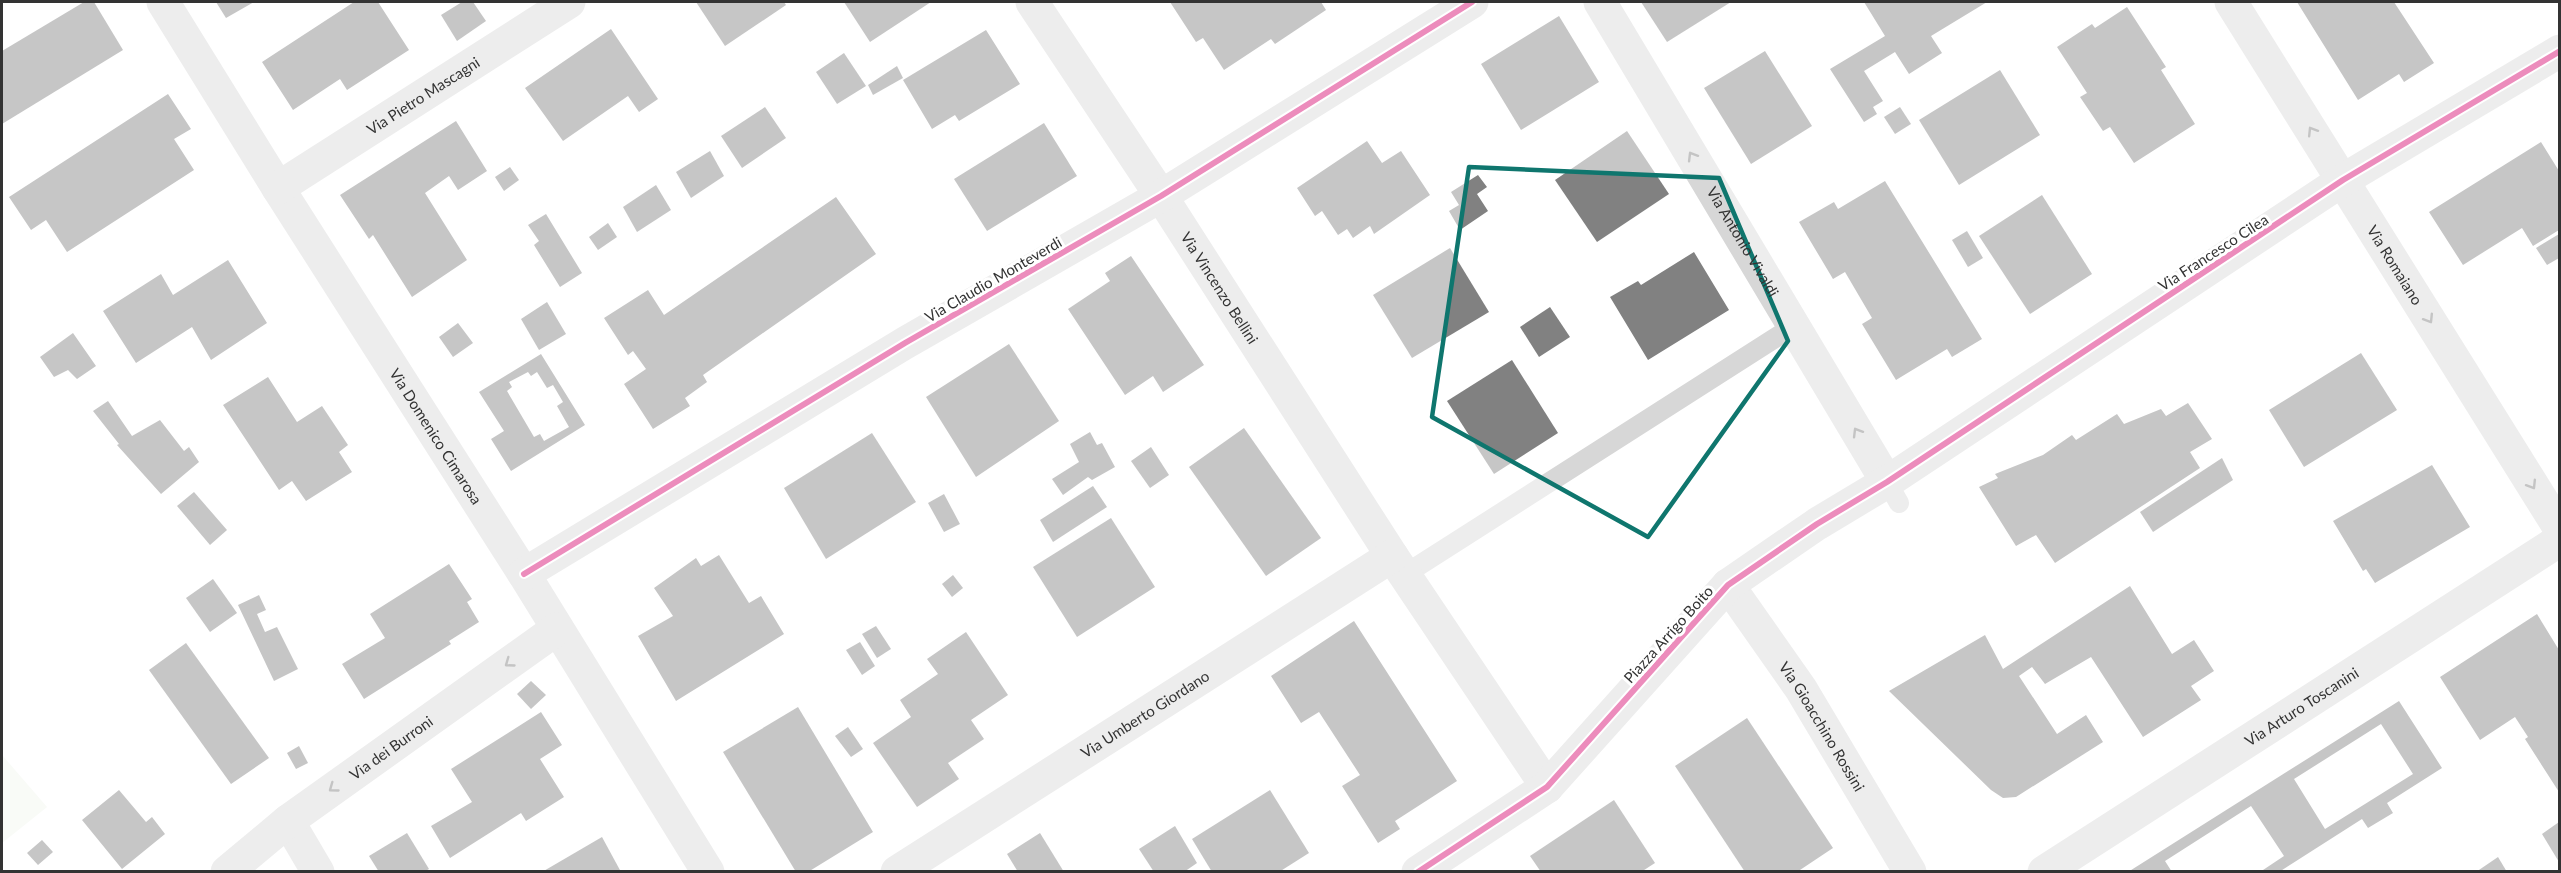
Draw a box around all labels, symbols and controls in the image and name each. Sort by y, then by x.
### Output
street label: Via Pietro Mascagni [363,53,483,138]
one-way arrow [2307,127,2319,137]
one-way arrow [1688,152,1700,162]
street label: Via Antonio Vivaldi [1703,183,1783,300]
street label: Via Francesco Cilea [2155,210,2271,294]
street label: Via Romaiano [2364,222,2427,308]
street label: Via Vincenzo Bellini [1177,229,1262,347]
street label: Via Claudio Monteverdi [921,232,1065,326]
one-way arrow [2422,313,2434,323]
street label: Via Domenico Cimarosa [386,365,486,508]
one-way arrow [1852,428,1864,438]
one-way arrow [2525,478,2536,489]
street label: Piazza Arrigo Boito [1620,582,1716,686]
one-way arrow [505,656,516,667]
street label: Via Gioacchino Rossini [1776,658,1869,794]
street label: Via Arturo Toscanini [2241,663,2362,750]
street label: Via Umberto Giordano [1077,666,1212,761]
street label: Via dei Burroni [346,712,436,783]
one-way arrow [329,781,340,792]

